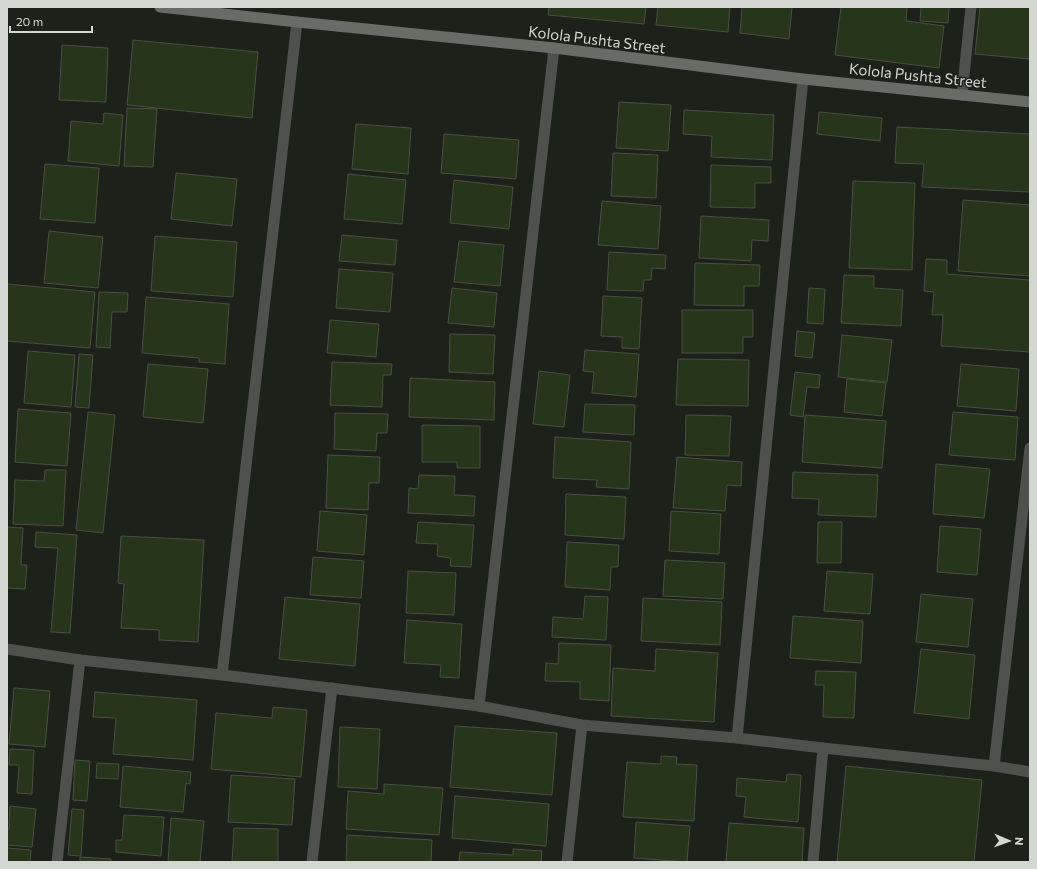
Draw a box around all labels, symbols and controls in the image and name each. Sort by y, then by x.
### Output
scale bar [10,8,92,34]
text: 20 m [16,14,43,28]
street label: Kolola Pushta Street [527,22,667,56]
street label: Kolola Pushta Street [848,59,988,91]
north arrow [989,821,1029,861]
text: N [1013,837,1026,846]

